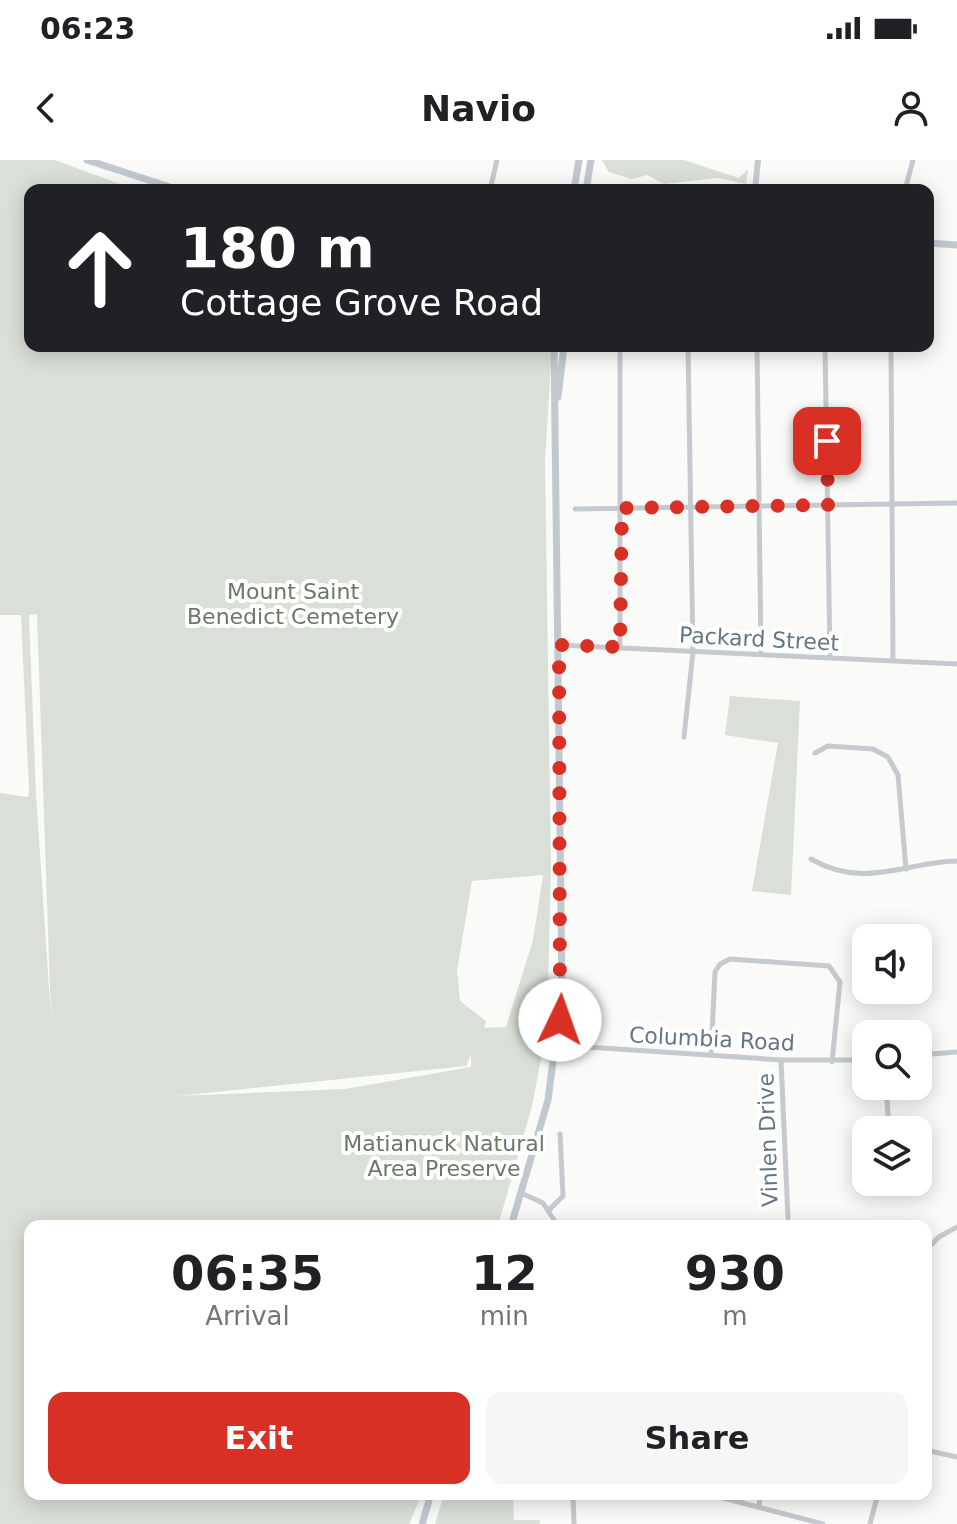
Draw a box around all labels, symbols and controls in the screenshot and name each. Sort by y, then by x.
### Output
text: 06:23 [40,11,136,46]
icon: back [24,86,68,130]
icon: person [889,86,933,130]
text: Navio [421,88,536,129]
text: 180 m [180,215,375,280]
icon: ahead [48,216,152,320]
text: Cottage Grove Road [180,282,543,323]
pin [793,407,861,475]
icon: arrive [805,419,849,463]
park label: Mount Saint Benedict Cemetery [187,579,399,629]
street label: Packard Street [678,622,840,656]
map controls [852,924,932,1196]
button: sound [852,924,932,1004]
position arrow [518,978,602,1062]
button: search [852,1020,932,1100]
street label: Columbia Road [628,1022,796,1056]
street label: Vinlen Drive [753,1073,783,1207]
button: layers [852,1116,932,1196]
park label: Matianuck Natural Area Preserve [343,1131,545,1181]
text: 06:35 [171,1245,324,1301]
text: 12 [471,1245,538,1301]
text: 930 [685,1245,785,1301]
text: Arrival [205,1301,290,1331]
text: min [480,1301,529,1331]
text: m [722,1301,748,1331]
button: Exit [48,1392,470,1484]
button: Share [486,1392,908,1484]

